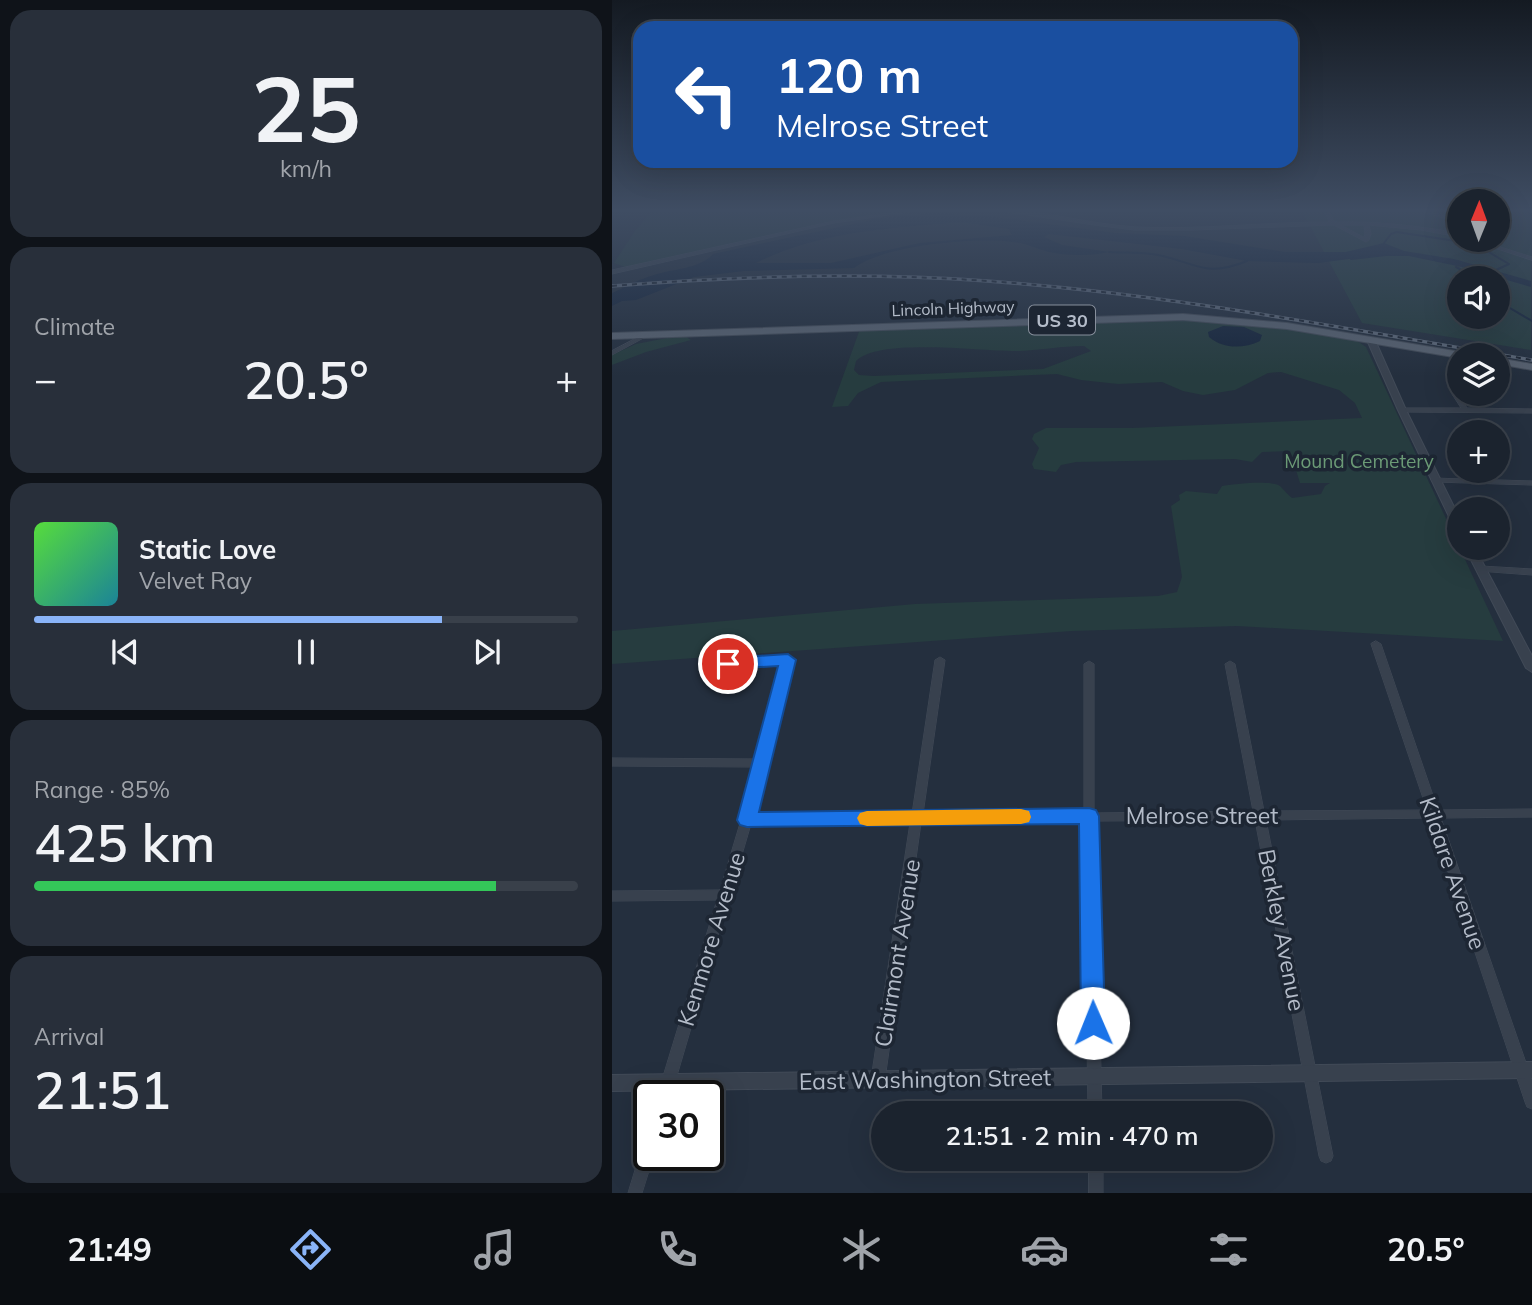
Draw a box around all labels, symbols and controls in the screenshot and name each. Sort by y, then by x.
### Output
text: 120 m [776,44,922,105]
icon: left [661,49,752,140]
text: 25 [251,51,361,165]
text: Melrose Street [776,105,988,145]
text: km/h [280,154,332,183]
north arrow [1447,189,1510,252]
map controls [1447,189,1510,560]
button: sound [1447,266,1510,329]
street label: Lincoln Highway [891,296,1015,320]
road number: US 30 [1029,306,1095,334]
text: Climate [34,312,115,341]
button: layers [1447,343,1510,406]
text: 20.5° [243,347,369,412]
text: − [34,355,57,403]
text: + [555,355,578,403]
button: + [1447,420,1510,483]
park label: Mound Cemetery [1284,449,1434,473]
button: − [1447,497,1510,560]
text: Static Love [139,533,276,566]
text: Velvet Ray [139,566,252,595]
icon: previous [106,633,144,671]
icon: pause [287,633,325,671]
icon: next [468,633,506,671]
pin [698,634,758,694]
icon: arrive [709,645,747,683]
text: Range · 85% [34,775,170,804]
street label: Kildare Avenue [1413,793,1493,953]
street label: Melrose Street [1126,801,1278,830]
text: 425 km [34,810,215,875]
street label: Berkley Avenue [1252,846,1312,1014]
street label: Kenmore Avenue [671,848,751,1030]
street label: Clairmont Avenue [868,857,926,1049]
position arrow [1056,986,1130,1060]
text: Arrival [34,1022,104,1051]
text: 21:51 [34,1057,171,1122]
street label: East Washington Street [799,1062,1051,1096]
speed limit sign: 30 [633,1080,724,1171]
text: 21:51 · 2 min · 470 m [945,1119,1199,1152]
icon: directions [286,1225,335,1274]
icon: music [470,1225,519,1274]
icon: phone [653,1225,702,1274]
icon: climate [837,1225,886,1274]
icon: car [1020,1225,1069,1274]
icon: filters [1204,1225,1253,1274]
text: 21:49 [67,1229,152,1269]
text: 20.5° [1387,1229,1465,1269]

